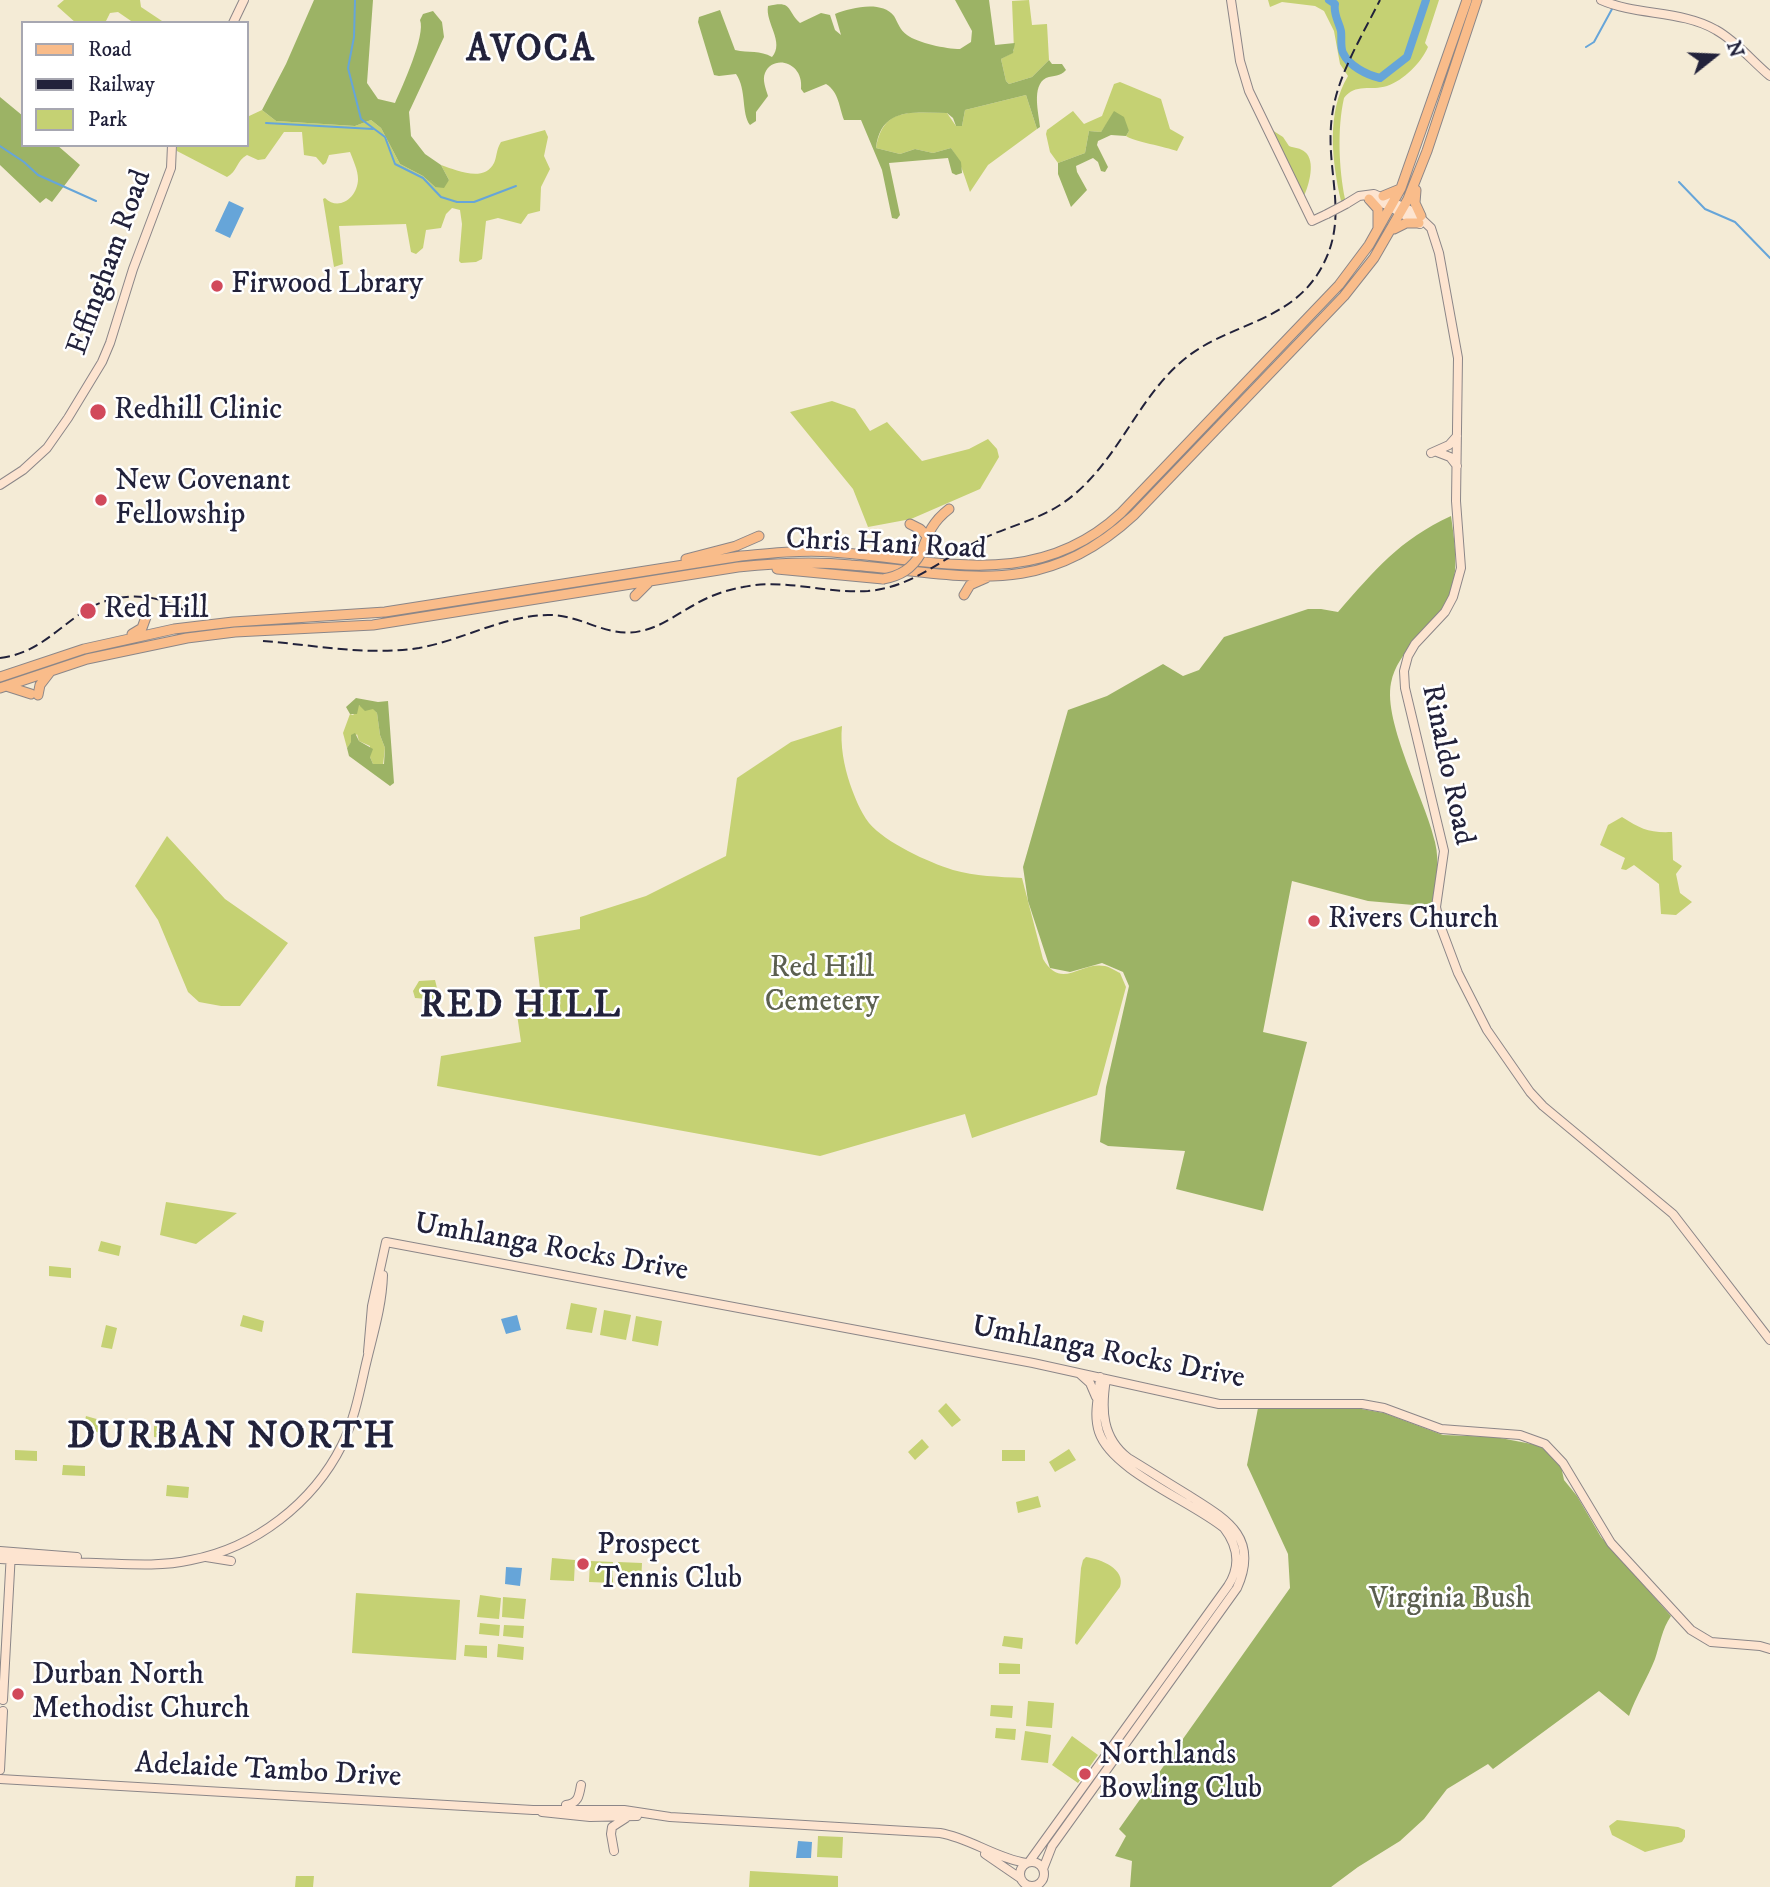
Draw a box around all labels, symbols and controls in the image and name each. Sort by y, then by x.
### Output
legend [21,21,248,147]
north arrow [1679,21,1749,91]
district label: AVOCA [467,30,595,74]
text: Road [88,37,132,63]
text: N [1721,38,1748,60]
text: Railway [88,72,155,98]
text: Park [88,107,127,133]
street label: Effingham Road [61,165,161,361]
place label: Firwood Lbrary [231,268,423,304]
marker: Firwood Lbrary [209,278,225,294]
place label: Redhill Clinic [114,394,282,430]
marker: Redhill Clinic [88,402,108,422]
place label: New Covenant Fellowship [115,465,291,536]
marker: New Covenant Fellowship [93,492,109,508]
street label: Chris Hani Road [785,523,987,569]
place label: Red Hill [104,593,209,629]
marker: Red Hill [78,601,98,621]
street label: Rinaldo Road [1411,681,1481,849]
place label: Rivers Church [1328,903,1499,939]
marker: Rivers Church [1306,913,1322,929]
park label: Red Hill Cemetery [765,952,879,1023]
district label: RED HILL [421,986,621,1030]
street label: Umhlanga Rocks Drive [411,1207,691,1291]
street label: Umhlanga Rocks Drive [968,1310,1248,1398]
district label: DURBAN NORTH [69,1417,395,1461]
place label: Prospect Tennis Club [597,1529,742,1600]
marker: Prospect Tennis Club [575,1556,591,1572]
park label: Virginia Bush [1369,1583,1531,1619]
place label: Durban North Methodist Church [32,1659,250,1730]
marker: Durban North Methodist Church [10,1686,26,1702]
place label: Northlands Bowling Club [1099,1739,1262,1810]
street label: Adelaide Tambo Drive [134,1747,402,1797]
marker: Northlands Bowling Club [1077,1766,1093,1782]

